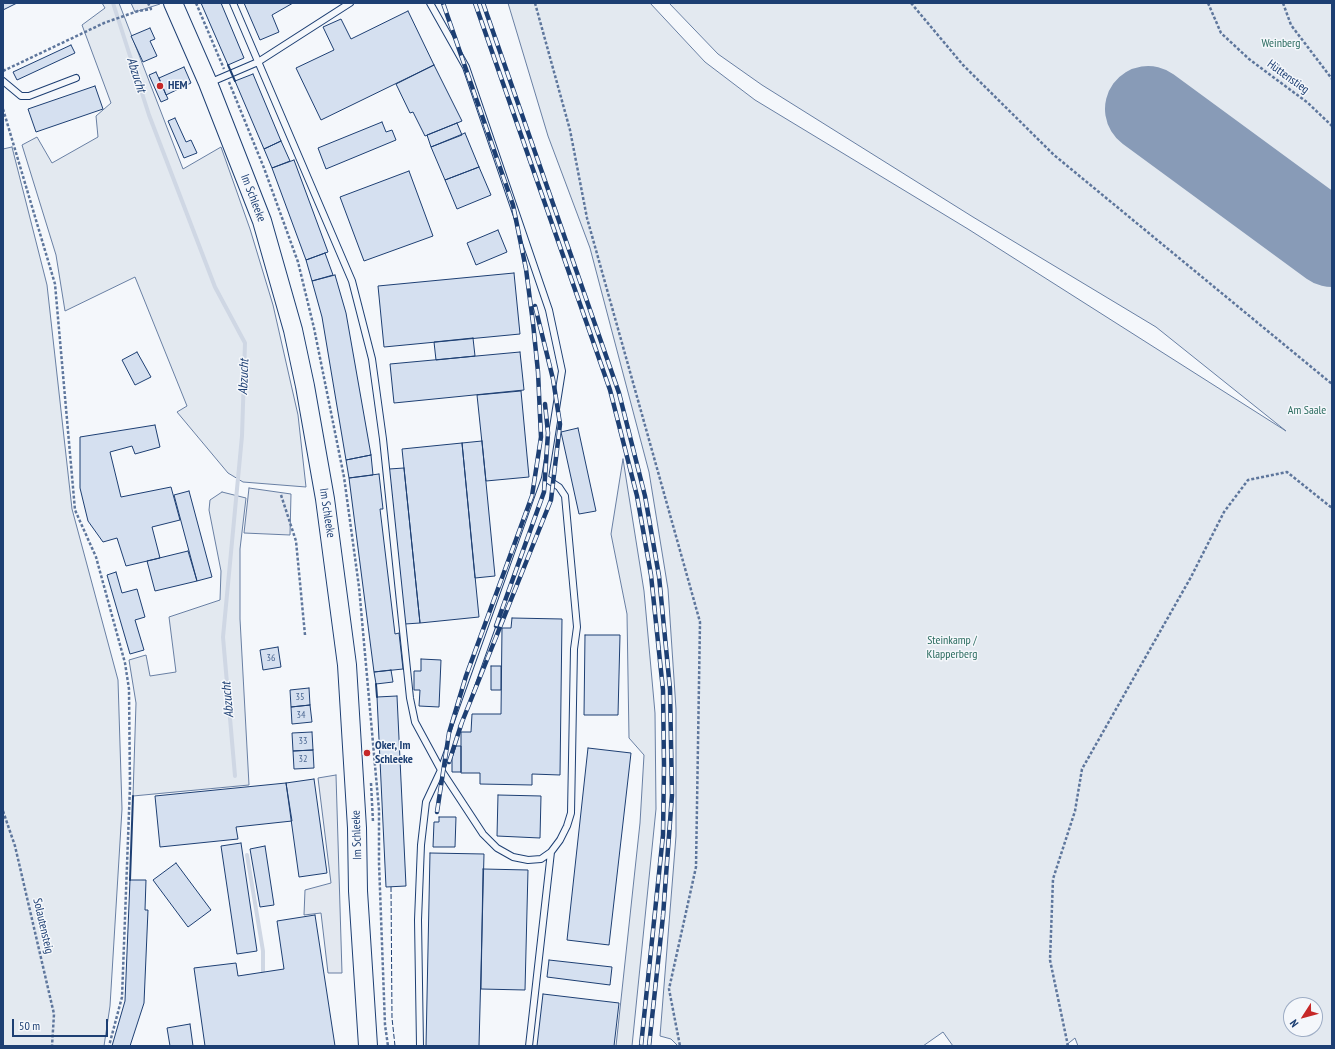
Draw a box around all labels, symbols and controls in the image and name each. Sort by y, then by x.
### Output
park label: Weinberg [1261,37,1301,51]
water label: Abzucht [123,56,149,94]
street label: Hüttenstieg [1264,57,1312,97]
place label: HEM [168,79,188,93]
marker: HEM [155,81,165,91]
street label: Im Schleeke [237,172,269,224]
water label: Abzucht [236,359,252,395]
park label: Am Saale [1288,404,1326,418]
street label: Im Schleeke [316,487,338,539]
park label: Steinkamp / Klapperberg [927,634,977,662]
house number: 36 [267,652,275,664]
water label: Abzucht [219,681,237,719]
house number: 35 [296,691,304,703]
house number: 34 [297,709,305,721]
house number: 33 [299,735,307,747]
place label: Oker, Im Schleeke [375,739,413,767]
marker: Oker, Im Schleeke [362,748,372,758]
house number: 32 [299,753,307,765]
street label: Im Schleeke [349,810,365,860]
street label: Solautensteig [30,897,56,955]
north arrow [1283,997,1323,1037]
scale bar [14,1011,110,1037]
text: N [1287,1017,1302,1030]
text: 50 m [19,1018,40,1033]

